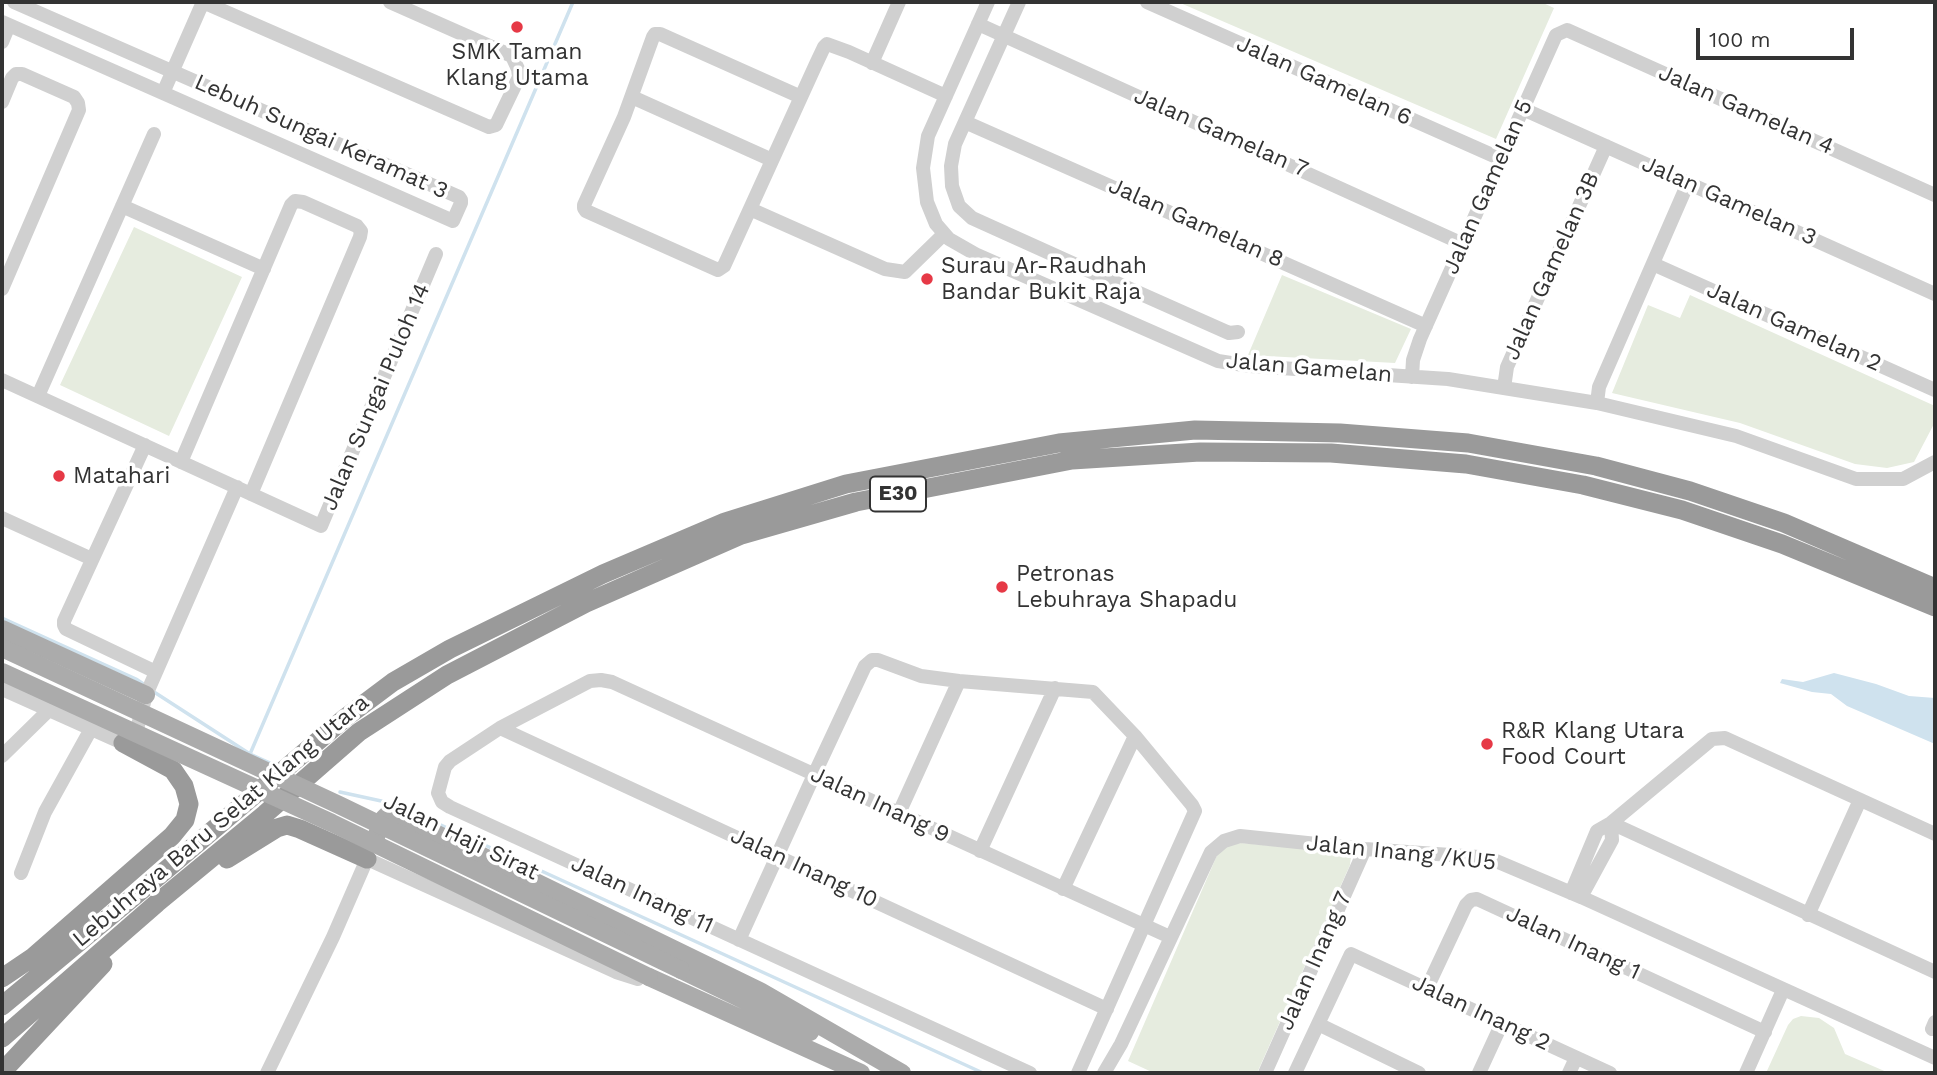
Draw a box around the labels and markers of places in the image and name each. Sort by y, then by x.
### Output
marker: SMK Taman Klang Utama [509,19,525,35]
place label: SMK Taman Klang Utama [445,38,589,92]
place label: Surau Ar-Raudhah Bandar Bukit Raja [941,252,1147,306]
marker: Surau Ar-Raudhah Bandar Bukit Raja [919,271,935,287]
place label: Matahari [73,462,170,490]
marker: Matahari [51,468,67,484]
place label: Petronas Lebuhraya Shapadu [1016,560,1237,614]
marker: Petronas Lebuhraya Shapadu [994,579,1010,595]
place label: R&R Klang Utara Food Court [1501,717,1684,771]
marker: R&R Klang Utara Food Court [1479,736,1495,752]

